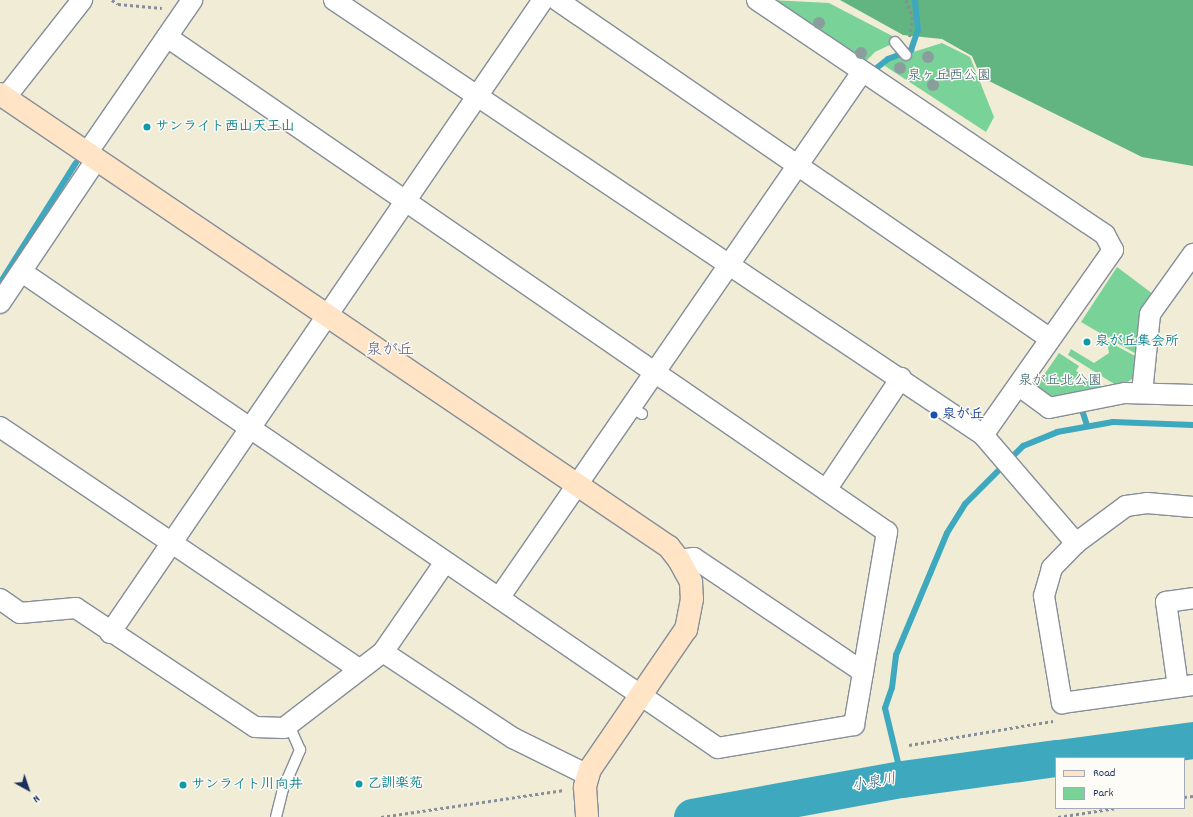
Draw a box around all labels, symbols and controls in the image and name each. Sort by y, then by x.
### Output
park label: 泉ヶ丘西公園 [907,68,991,84]
place label: サンライト西山天王山 [155,119,295,135]
marker: サンライト西山天王山 [142,122,152,132]
place label: 泉が丘集会所 [1095,334,1179,350]
marker: 泉が丘集会所 [1082,337,1092,347]
district label: 泉が丘 [366,341,414,361]
park label: 泉が丘北公園 [1018,373,1102,389]
place label: 泉が丘 [942,407,984,423]
marker: 泉が丘 [929,410,939,420]
legend [1055,757,1185,809]
text: Road [1093,765,1115,782]
north arrow [8,769,48,809]
water label: 小泉川 [850,771,898,797]
place label: 乙訓楽苑 [367,776,423,792]
place label: サンライト川向井 [191,777,303,793]
marker: 乙訓楽苑 [354,779,364,789]
marker: サンライト川向井 [178,780,188,790]
text: Park [1093,785,1113,802]
text: N [28,790,43,806]

